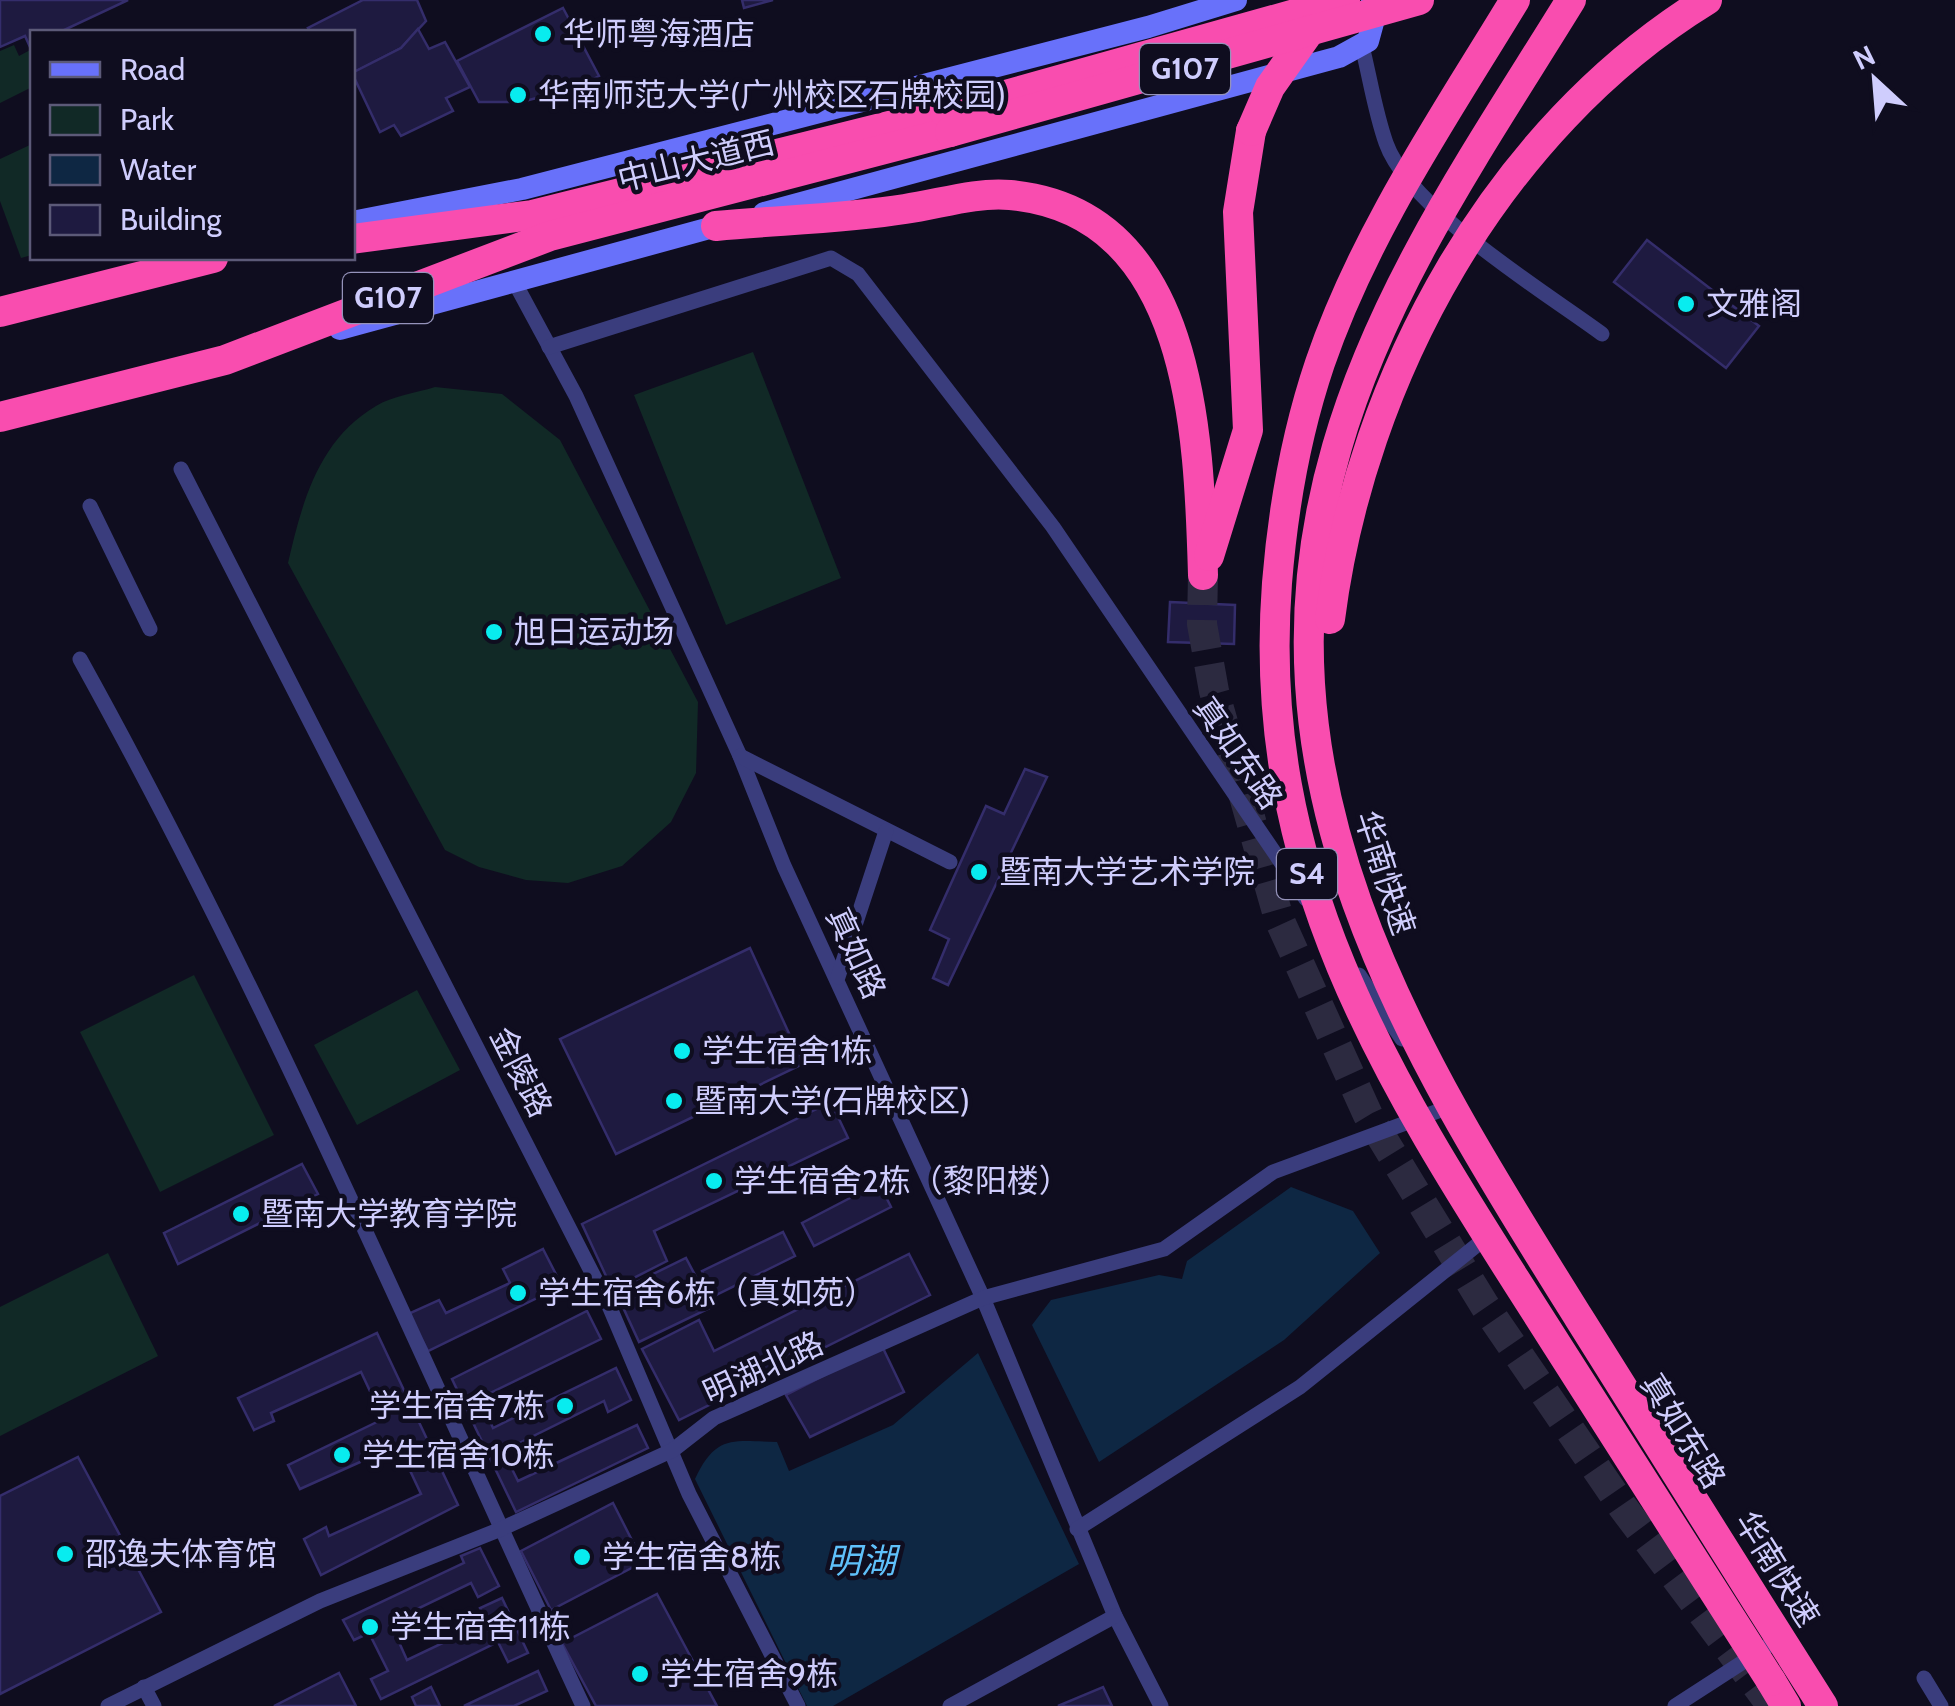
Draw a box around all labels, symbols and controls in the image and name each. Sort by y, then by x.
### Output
place label: 华师粤海酒店 [563,14,755,53]
marker: 华师粤海酒店 [532,23,554,45]
legend [30,30,355,260]
north arrow [1825,30,1925,130]
text: N [1848,38,1880,77]
road number: G107 [1140,44,1230,94]
text: Road [120,51,185,88]
place label: 华南师范大学(广州校区石牌校园) [538,75,1006,114]
marker: 华南师范大学(广州校区石牌校园) [507,84,529,106]
text: Park [120,101,175,138]
street label: 中山大道西 [614,122,778,199]
text: Water [120,151,197,188]
text: Building [120,201,223,238]
road number: G107 [343,273,433,323]
place label: 文雅阁 [1706,284,1802,323]
marker: 文雅阁 [1675,293,1697,315]
place label: 旭日运动场 [514,612,674,651]
marker: 旭日运动场 [483,621,505,643]
street label: 真如东路 [1186,689,1291,816]
street label: 华南快速 [1347,806,1424,940]
road number: S4 [1277,849,1337,899]
place label: 暨南大学艺术学院 [999,852,1255,891]
marker: 暨南大学艺术学院 [968,861,990,883]
street label: 真如路 [818,901,894,1005]
street label: 金陵路 [482,1020,561,1123]
place label: 学生宿舍1栋 [702,1031,872,1070]
marker: 学生宿舍1栋 [671,1040,693,1062]
place label: 暨南大学(石牌校区) [694,1081,970,1120]
marker: 暨南大学(石牌校区) [663,1090,685,1112]
place label: 学生宿舍2栋（黎阳楼） [734,1161,1071,1200]
marker: 学生宿舍2栋（黎阳楼） [703,1170,725,1192]
place label: 暨南大学教育学院 [261,1194,517,1233]
marker: 暨南大学教育学院 [230,1203,252,1225]
place label: 学生宿舍6栋（真如苑） [538,1273,876,1312]
marker: 学生宿舍6栋（真如苑） [507,1282,529,1304]
street label: 明湖北路 [697,1323,829,1412]
street label: 真如东路 [1633,1366,1734,1495]
place label: 学生宿舍7栋 [369,1386,545,1425]
marker: 学生宿舍7栋 [554,1395,576,1417]
place label: 学生宿舍10栋 [362,1435,555,1474]
marker: 学生宿舍10栋 [331,1444,353,1466]
street label: 华南快速 [1727,1504,1828,1633]
place label: 邵逸夫体育馆 [85,1534,277,1573]
place label: 学生宿舍8栋 [602,1537,781,1576]
water label: 明湖 [826,1539,901,1582]
marker: 邵逸夫体育馆 [54,1543,76,1565]
marker: 学生宿舍8栋 [571,1546,593,1568]
place label: 学生宿舍11栋 [390,1607,571,1646]
marker: 学生宿舍11栋 [359,1616,381,1638]
place label: 学生宿舍9栋 [660,1654,838,1693]
marker: 学生宿舍9栋 [629,1663,651,1685]

